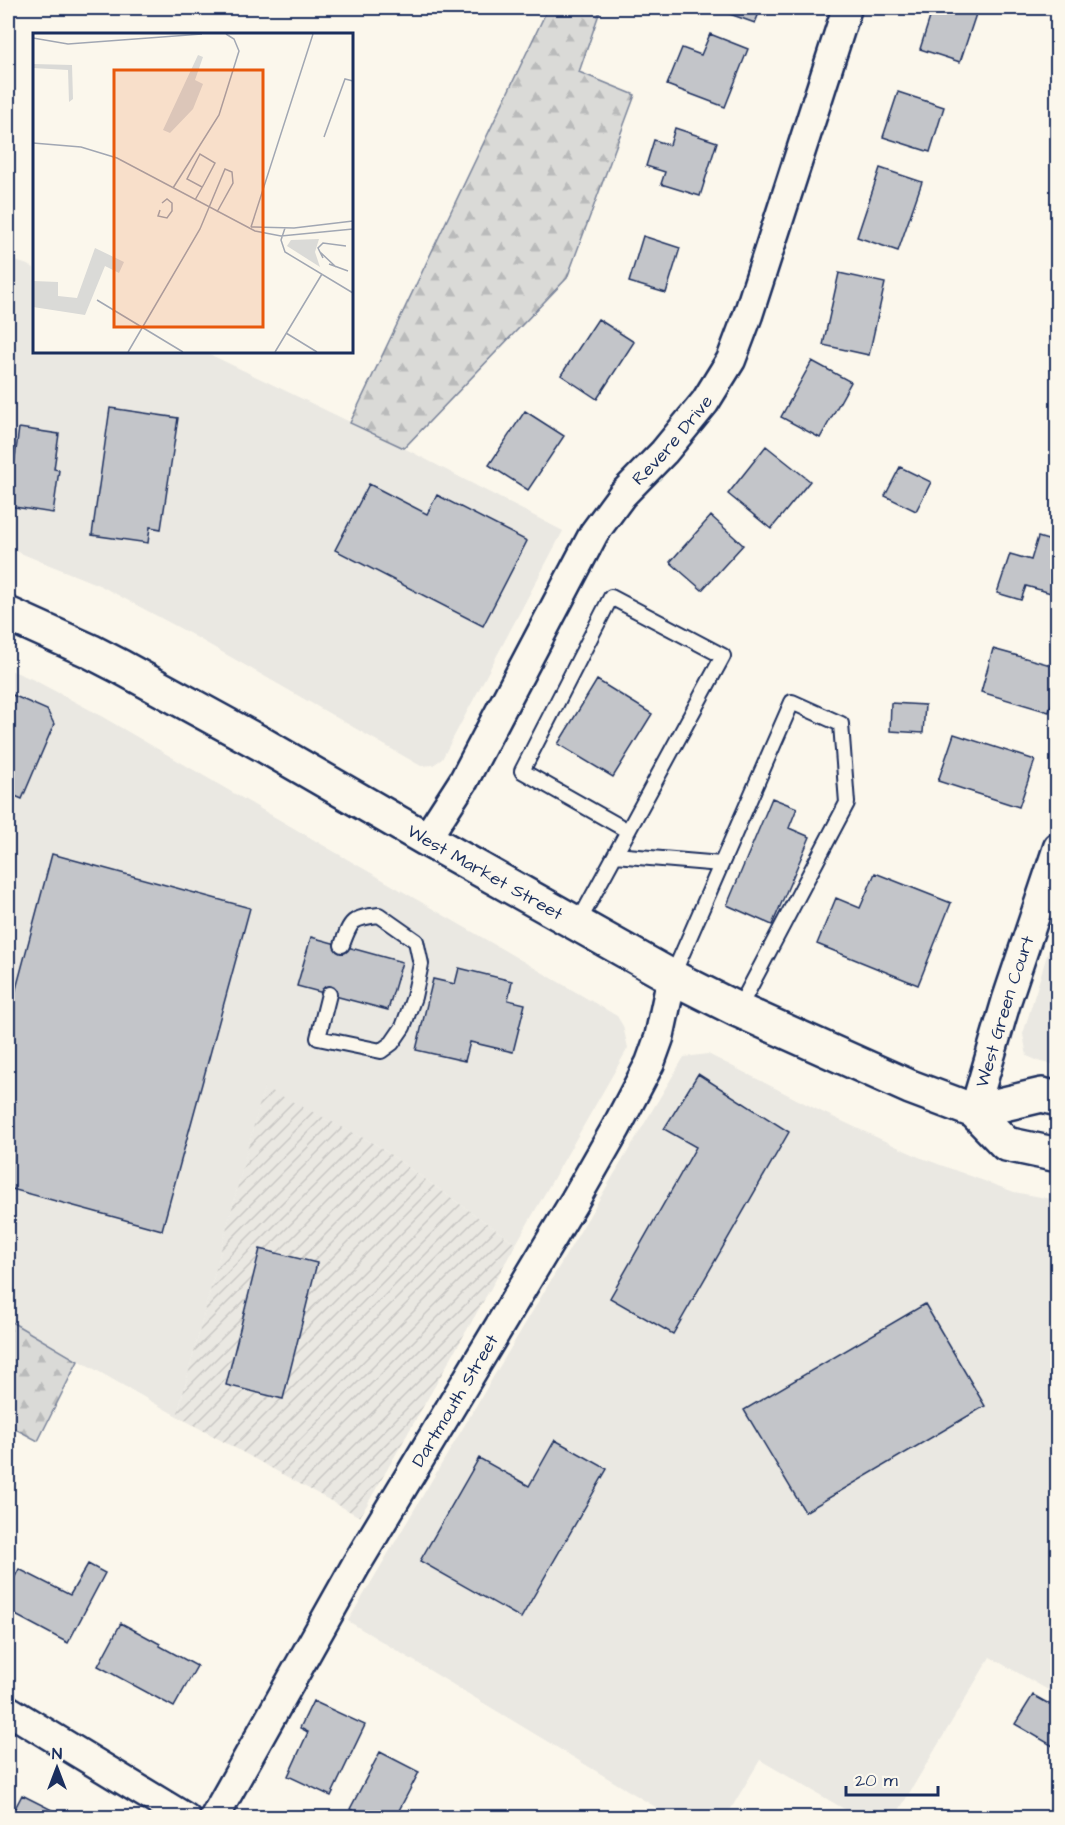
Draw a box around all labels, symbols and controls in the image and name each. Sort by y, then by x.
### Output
inset map [33,33,352,352]
street label: Revere Drive [626,390,719,491]
street label: West Market Street [403,818,568,926]
street label: West Green Court [969,932,1040,1090]
street label: Dartmouth Street [405,1329,504,1471]
north arrow [27,1738,87,1798]
text: N [52,1743,62,1765]
scale bar [846,1759,938,1797]
text: 20 m [855,1768,898,1793]

